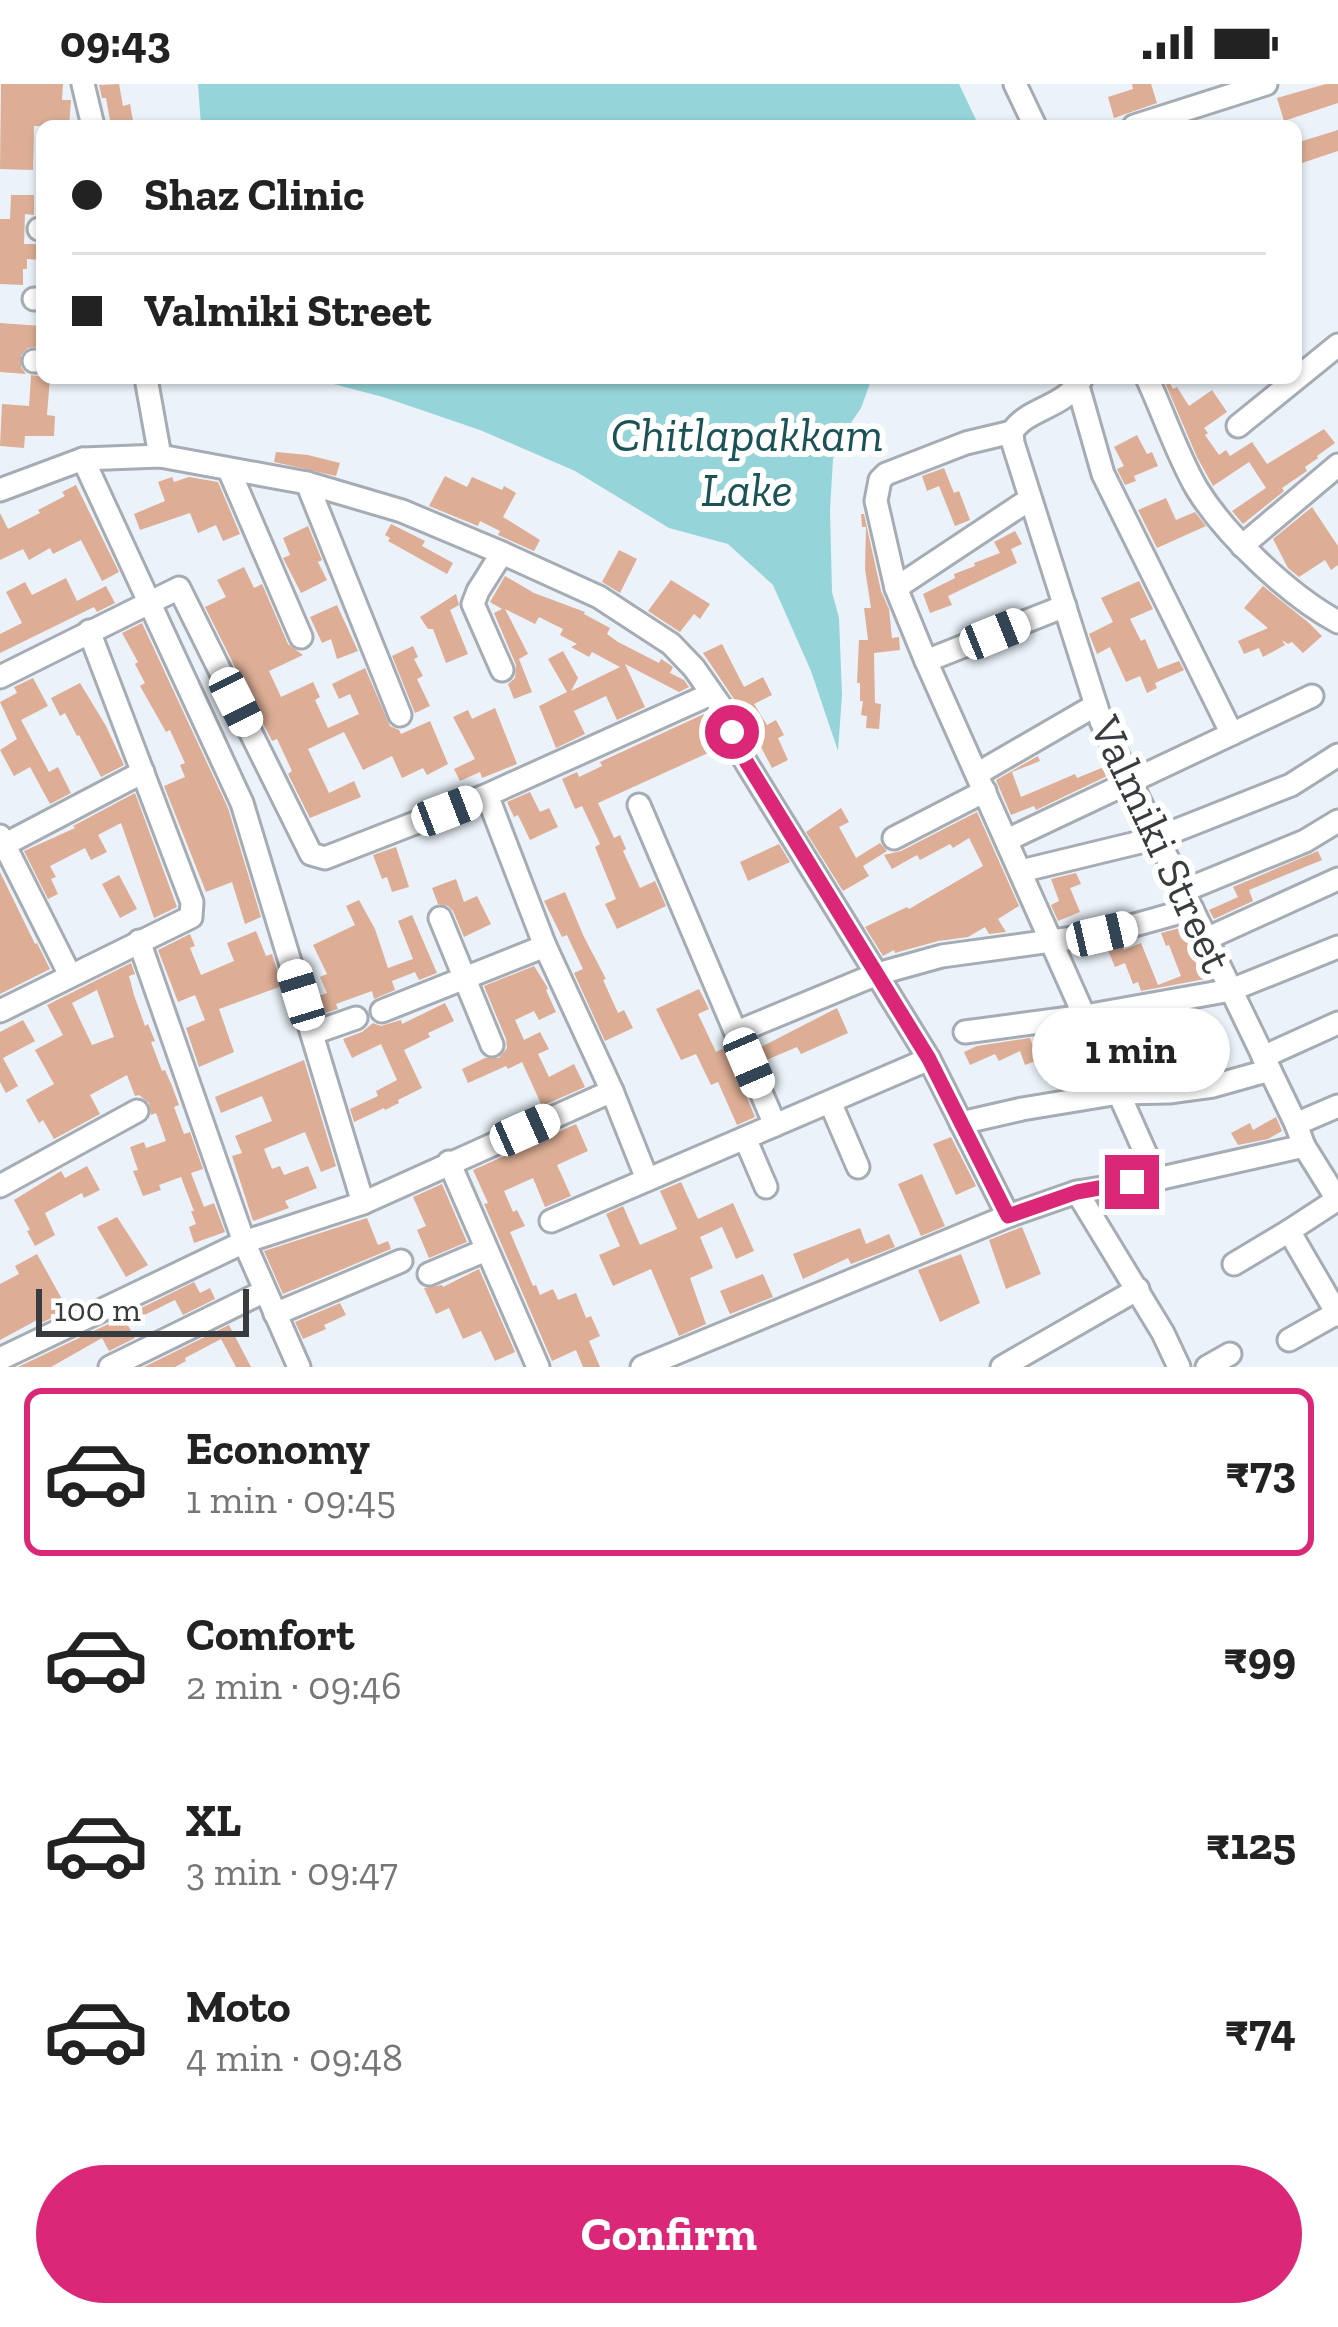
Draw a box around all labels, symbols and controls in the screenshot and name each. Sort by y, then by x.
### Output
text: 09:43 [60,15,171,69]
text: Shaz Clinic [144,168,364,222]
text: Valmiki Street [144,284,431,338]
water label: Chitlapakkam Lake [611,406,883,518]
car [955,604,1035,664]
car [204,662,268,742]
route start [705,705,759,759]
street label: Valmiki Street [1078,707,1244,981]
car [407,781,487,841]
car [1063,908,1141,960]
car [273,955,329,1035]
callout: 1 min [1033,1008,1231,1092]
car [718,1023,780,1103]
text: 1 min [1085,1026,1177,1073]
car [485,1099,565,1161]
route end [1105,1155,1159,1209]
scale bar [36,1283,249,1336]
text: 100 m [54,1290,141,1329]
icon: car [42,1418,150,1526]
text: Economy [186,1422,370,1476]
text: ₹73 [1225,1445,1296,1499]
text: 1 min · 09:45 [186,1476,396,1523]
icon: car [42,1604,150,1712]
text: Comfort [186,1608,354,1662]
text: ₹99 [1224,1631,1296,1685]
text: 2 min · 09:46 [186,1662,402,1709]
icon: car [42,1790,150,1898]
text: XL [186,1794,241,1848]
text: ₹125 [1206,1817,1296,1871]
text: 3 min · 09:47 [186,1848,398,1895]
icon: car [42,1976,150,2084]
text: Moto [186,1980,291,2034]
text: ₹74 [1225,2003,1296,2057]
text: 4 min · 09:48 [186,2034,403,2081]
button: Confirm [36,2165,1302,2303]

